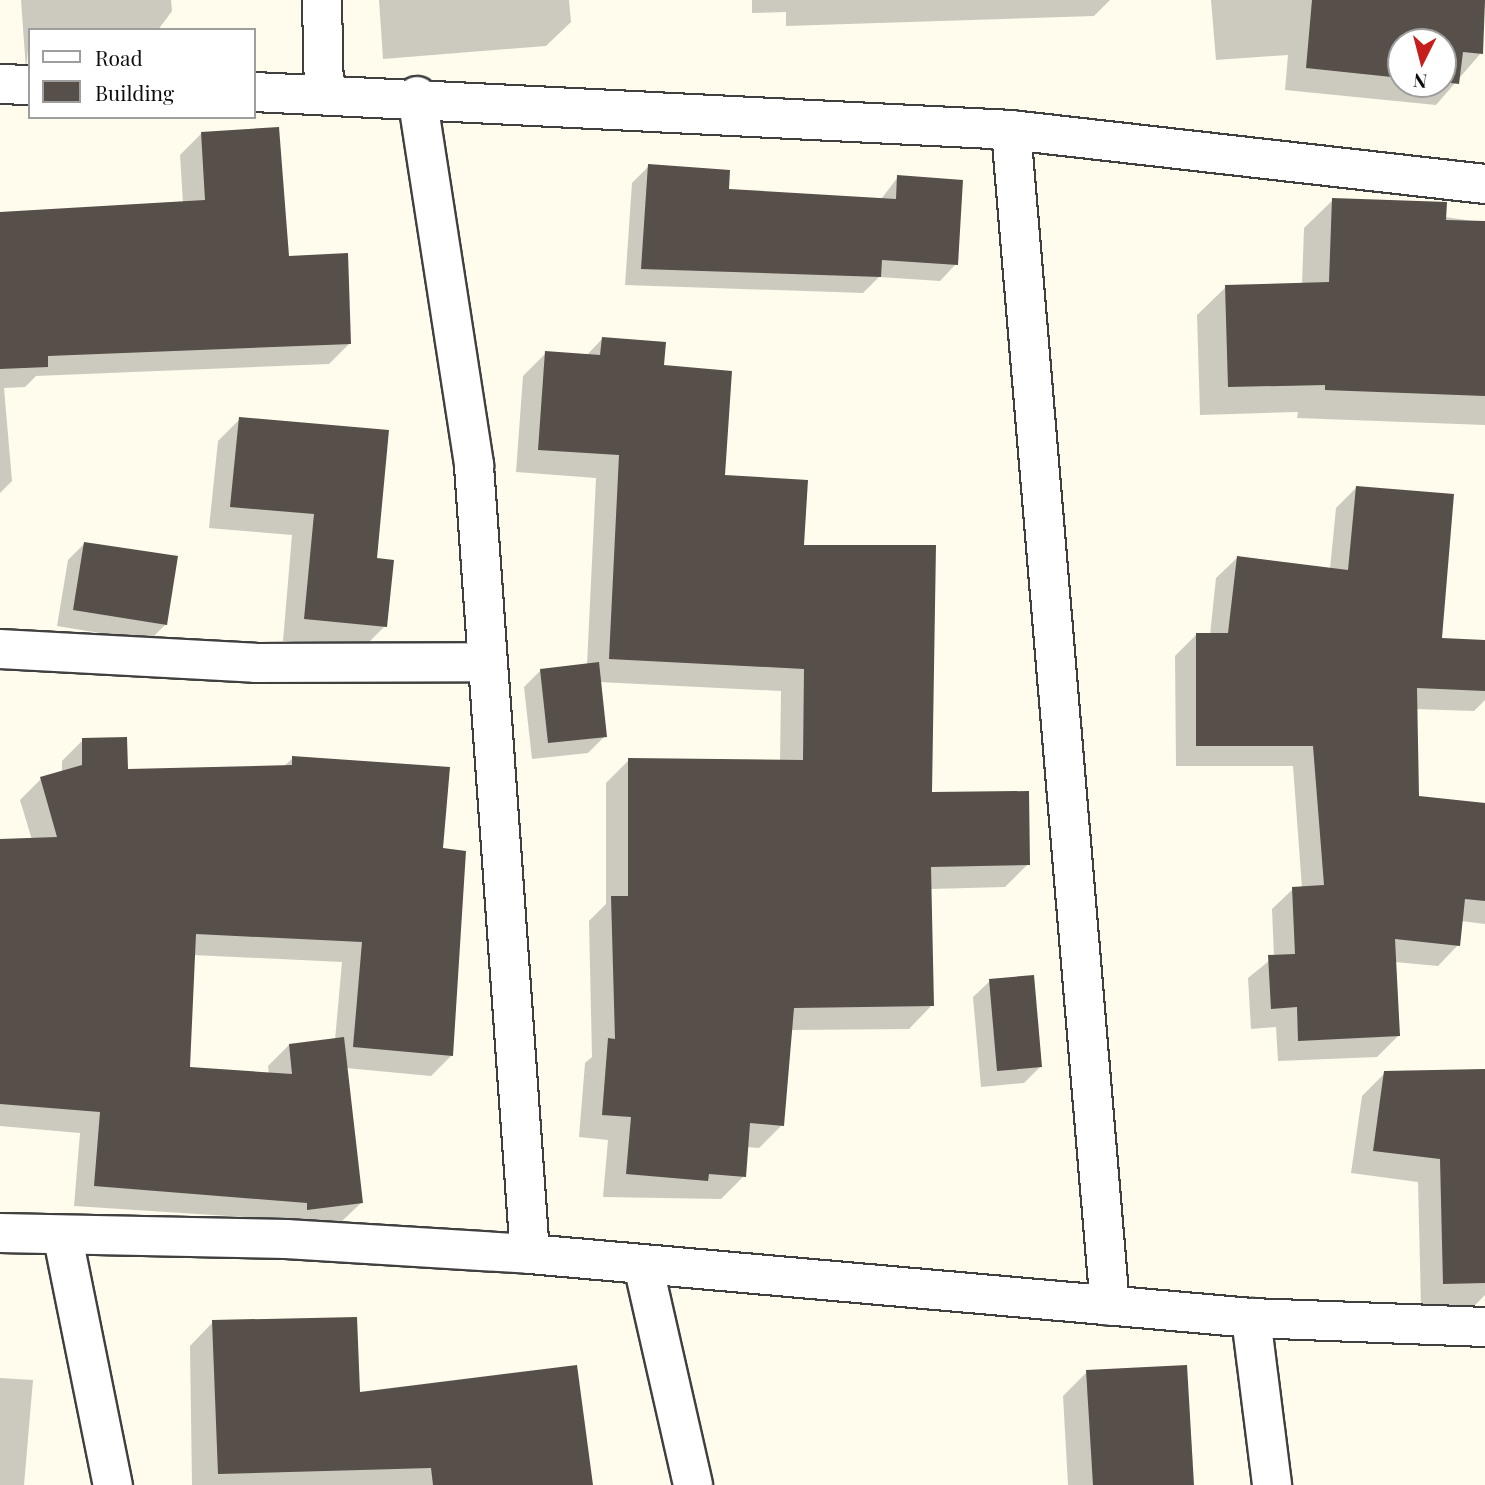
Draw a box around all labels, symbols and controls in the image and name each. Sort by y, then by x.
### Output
legend [28,28,256,119]
north arrow [1387,28,1457,98]
text: Road [95,43,143,71]
text: N [1412,68,1428,96]
text: Building [95,78,174,106]

